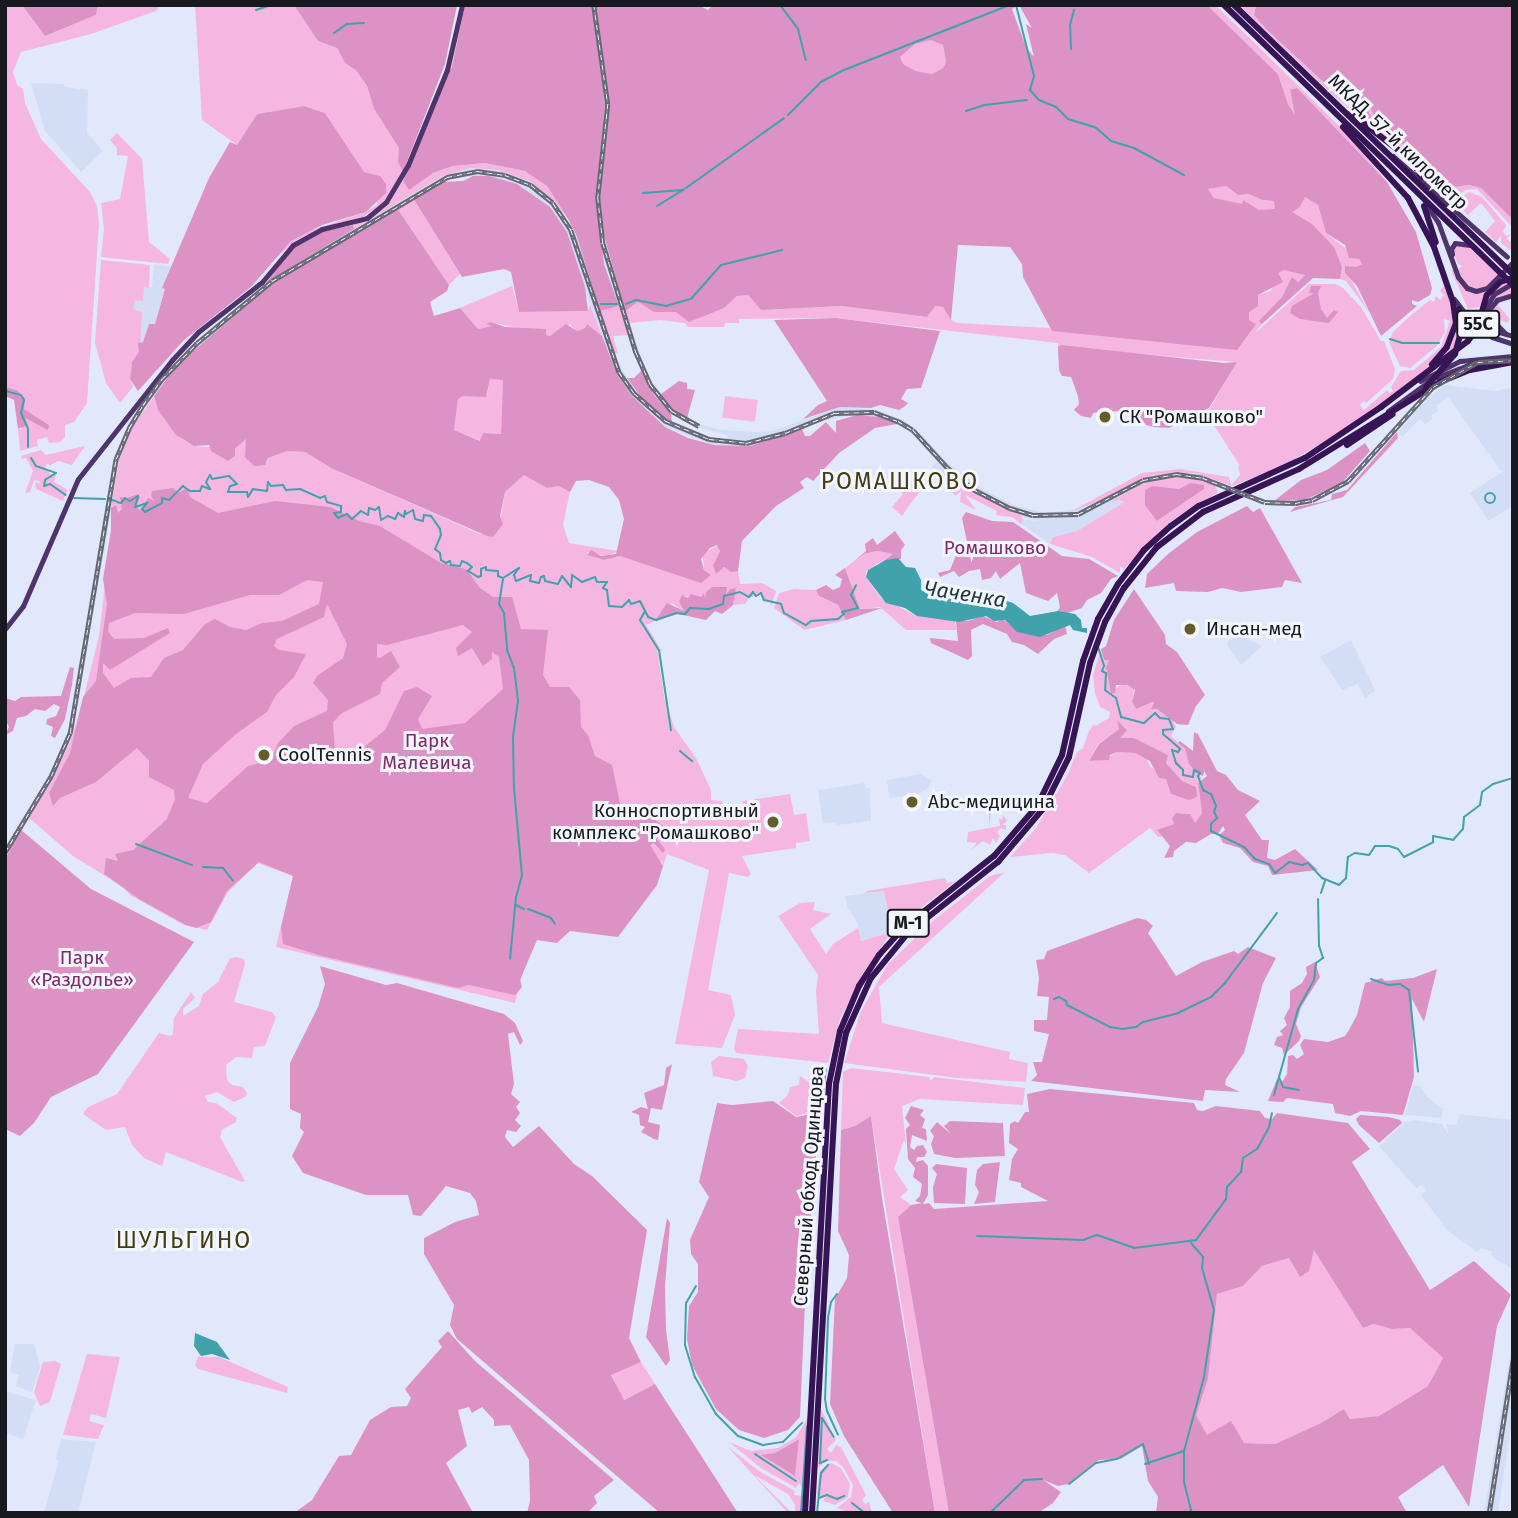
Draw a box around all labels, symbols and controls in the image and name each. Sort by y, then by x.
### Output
street label: МКАД, 57-й километр [1323,69,1473,215]
road number: 55C [1455,310,1501,338]
place label: СК "Ромашково" [1119,406,1263,428]
marker: СК "Ромашково" [1097,409,1113,425]
district label: РОМАШКОВО [822,467,978,495]
park label: Ромашково [944,537,1046,559]
water label: Чаченка [922,575,1008,613]
place label: Инсан-мед [1206,618,1302,640]
marker: Инсан-мед [1180,619,1200,639]
park label: Парк Малевича [382,730,472,774]
place label: CoolTennis [278,744,372,766]
marker: CoolTennis [256,747,272,763]
place label: Abc-медицина [928,791,1055,813]
marker: Abc-медицина [902,792,922,812]
place label: Конноспортивный комплекс "Ромашково" [552,800,759,844]
marker: Конноспортивный комплекс "Ромашково" [765,814,781,830]
road number: М-1 [885,908,931,938]
park label: Парк «Раздолье» [30,947,134,991]
street label: Северный обход Одинцова [789,1065,829,1307]
district label: ШУЛЬГИНО [117,1226,251,1254]

